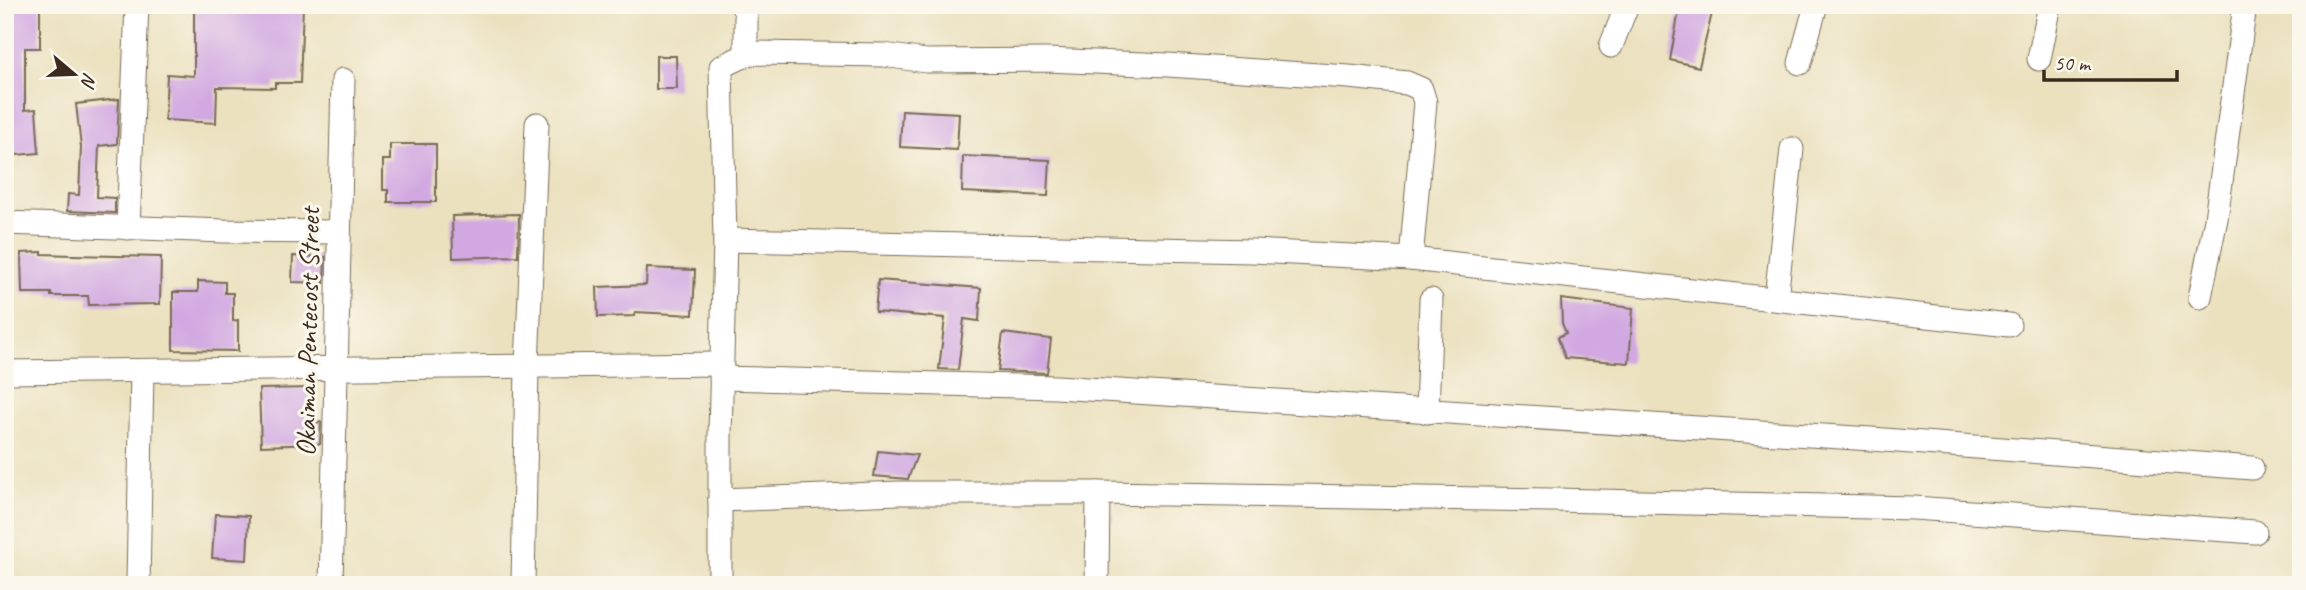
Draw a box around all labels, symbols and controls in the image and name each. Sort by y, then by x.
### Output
north arrow [38,38,108,108]
scale bar [2044,38,2176,82]
text: 50 m [2054,50,2092,76]
text: N [75,70,102,92]
street label: Okaiman Pentecost Street [288,205,327,457]

